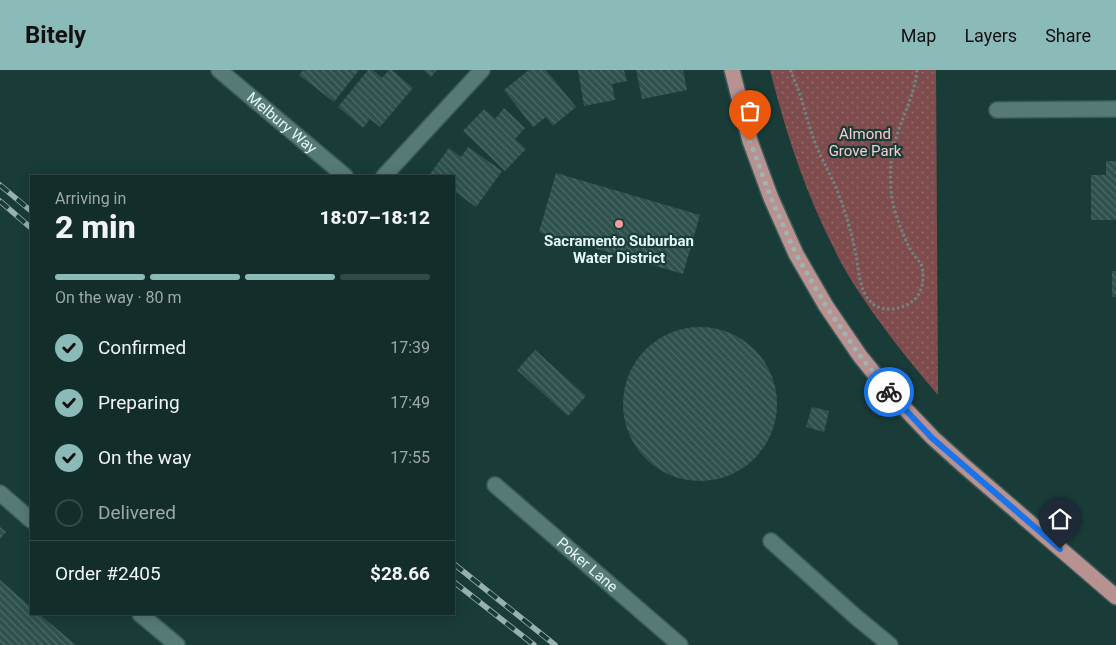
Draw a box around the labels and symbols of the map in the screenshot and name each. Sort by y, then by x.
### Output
street label: Melbury Way [243,88,320,157]
pin [729,90,771,141]
park label: Almond Grove Park [829,125,902,160]
marker: Sacramento Suburban Water District [613,218,625,230]
place label: Sacramento Suburban Water District [544,232,694,267]
courier [864,367,914,417]
pin [1039,498,1081,549]
street label: Poker Lane [553,534,621,596]

